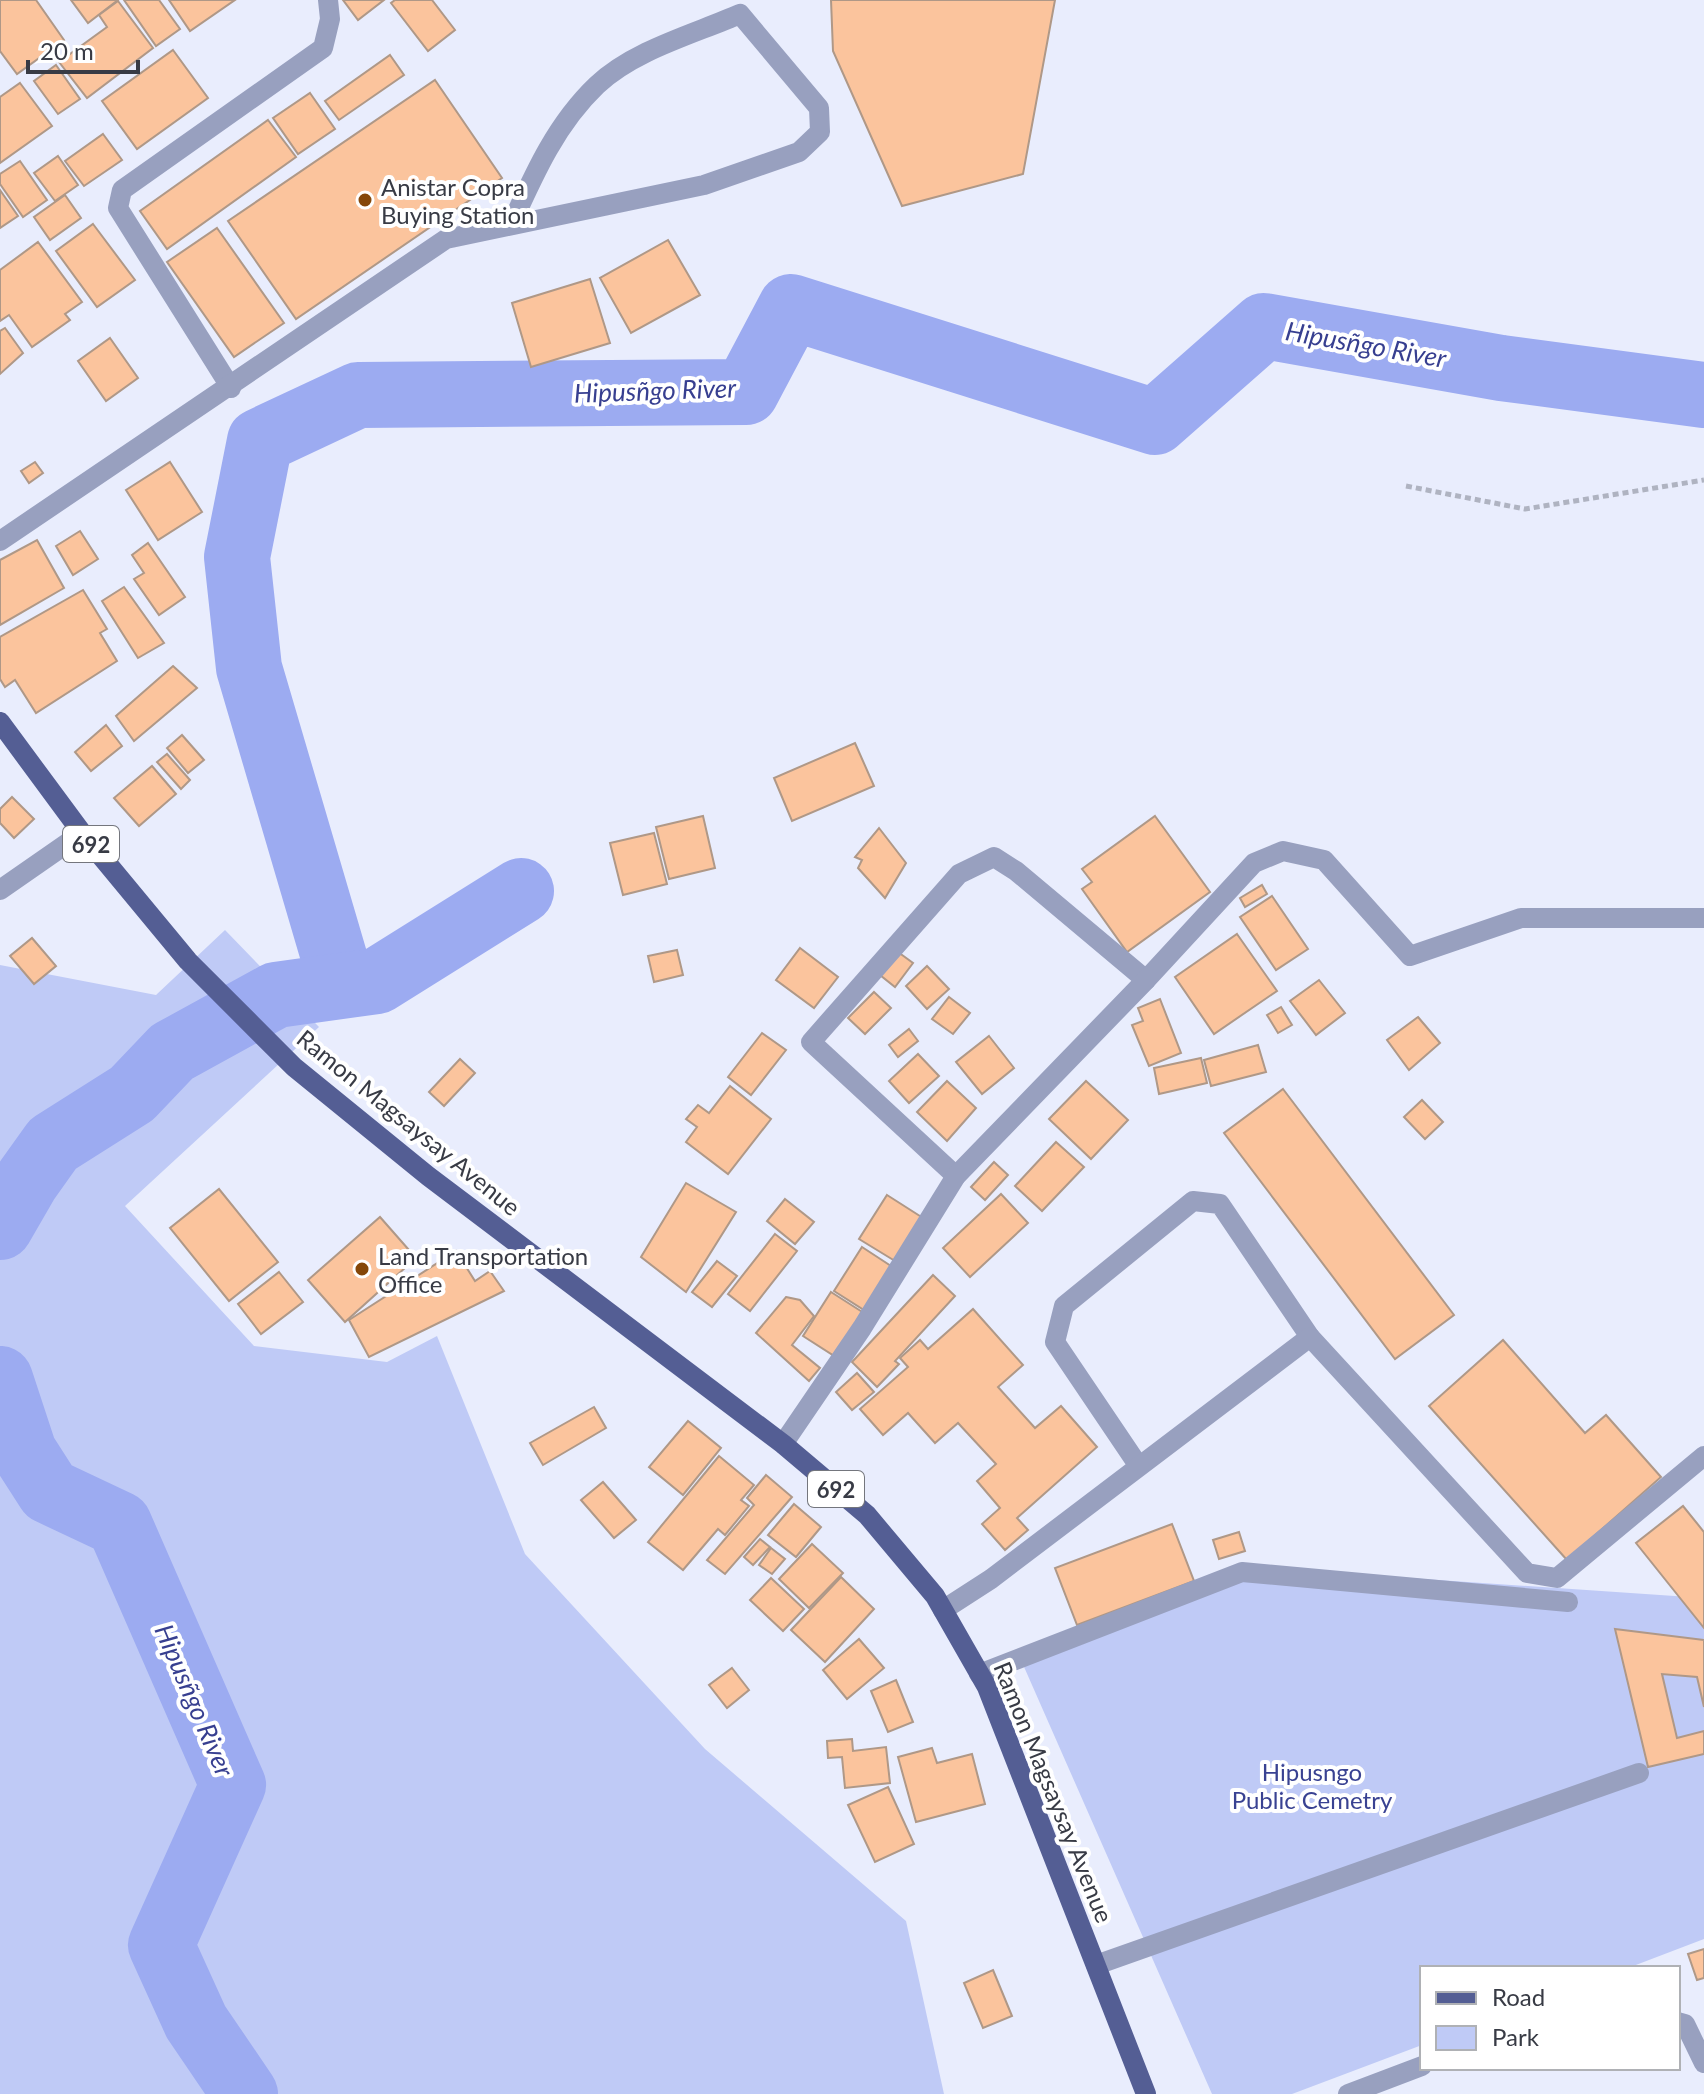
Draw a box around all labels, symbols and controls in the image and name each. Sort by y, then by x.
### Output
scale bar [28,24,138,74]
text: 20 m [40,36,94,65]
place label: Anistar Copra Buying Station [381,172,534,229]
marker: Anistar Copra Buying Station [356,191,374,209]
water label: Hipusñgo River [1283,314,1450,374]
water label: Hipusñgo River [573,371,738,409]
road number: 692 [63,826,119,862]
street label: Ramon Magsaysay Avenue [292,1023,526,1221]
place label: Land Transportation Office [378,1241,588,1298]
marker: Land Transportation Office [353,1260,371,1278]
road number: 692 [808,1471,864,1507]
water label: Hipusñgo River [149,1619,242,1782]
street label: Ramon Magsaysay Avenue [988,1657,1120,1927]
park label: Hipusngo Public Cemetry [1232,1757,1393,1814]
legend [1420,1966,1680,2070]
text: Road [1492,1982,1545,2011]
text: Park [1492,2022,1540,2051]

